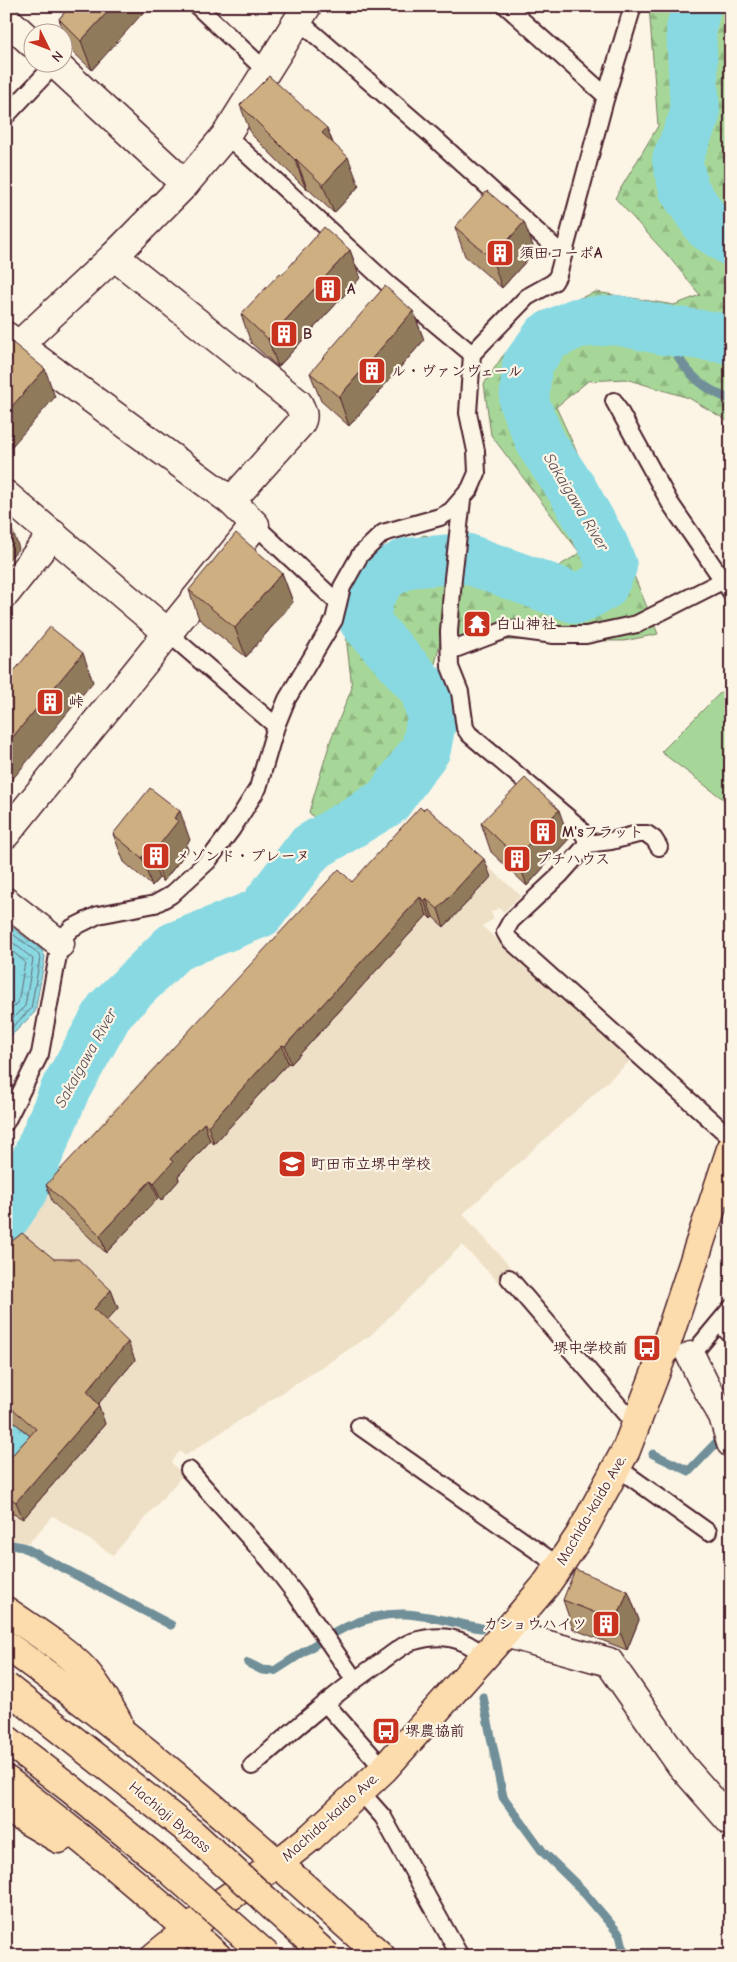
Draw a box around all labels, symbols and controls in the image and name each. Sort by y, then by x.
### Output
north arrow [22,22,72,72]
text: N [48,47,67,65]
building icon: 須田コーポA [485,238,515,268]
place label: 須田コーポA [519,244,603,262]
building icon: A [313,274,343,304]
place label: A [347,280,356,298]
building icon: B [269,319,299,349]
place label: B [303,325,312,343]
building icon: ル・ヴァンヴェール [357,356,387,386]
place label: ル・ヴァンヴェール [391,362,523,380]
water label: Sakaigawa River [540,450,612,555]
temple icon: 白山神社 [462,609,492,639]
place label: 白山神社 [496,615,556,633]
building icon: 峠 [35,687,65,717]
place label: 峠 [69,693,84,711]
building icon: M'sフラット [528,817,558,847]
place label: M'sフラット [562,823,644,841]
building icon: メゾンド・プレーヌ [141,841,171,871]
building icon: プチハウス [502,844,532,874]
place label: メゾンド・プレーヌ [175,847,310,865]
place label: プチハウス [536,850,610,868]
water label: Sakaigawa River [51,1005,121,1111]
school or university icon: 町田市立堺中学校 [277,1149,307,1179]
place label: 町田市立堺中学校 [311,1155,431,1173]
bus stop icon: 堺中学校前 [632,1333,662,1363]
place label: 堺中学校前 [553,1339,628,1357]
street label: Machida-kaido Ave. [552,1452,630,1568]
building icon: カショウハイツ [591,1609,621,1639]
place label: カショウハイツ [483,1615,587,1633]
bus stop icon: 堺農協前 [371,1716,401,1746]
place label: 堺農協前 [405,1722,465,1740]
street label: Machida-kaido Ave. [278,1769,382,1865]
street label: Hachioji Bypass [125,1778,215,1856]

